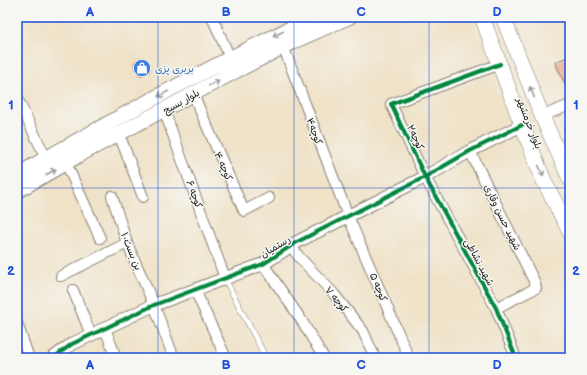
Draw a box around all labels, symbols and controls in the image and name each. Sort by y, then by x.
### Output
text: A [85,4,94,20]
text: B [221,4,231,20]
text: C [356,4,366,20]
text: D [492,4,502,20]
one-way arrow [273,31,285,38]
shop icon: بربری پزی [132,58,152,78]
place label: بربری پزی [155,63,194,75]
one-way arrow [208,78,220,86]
street label: بلوار بسیج [161,87,202,118]
one-way arrow [528,87,536,99]
one-way arrow [157,90,169,98]
street label: بلوار خرمشهر [513,95,544,151]
text: 1 [8,97,14,113]
text: 1 [573,97,579,113]
street label: کوچه۴ [303,116,325,147]
street label: کوچه۲ [404,123,426,152]
street label: کوچه ۴ [211,150,235,183]
one-way arrow [537,165,545,177]
one-way arrow [45,167,57,175]
street label: کوچه ۶ [183,179,205,210]
street label: شهید حسن وقاری [481,183,523,252]
street label: بن بست۱۰ [118,231,144,272]
street label: رستمیان [258,233,293,260]
street label: شهید نشاطی [461,237,497,289]
text: 2 [7,263,15,279]
text: 2 [572,263,580,279]
street label: کوچه ۵ [367,271,389,304]
street label: کوچه ۷ [322,284,351,315]
text: A [85,357,94,373]
text: B [221,357,231,373]
text: C [356,357,366,373]
text: D [492,357,502,373]

